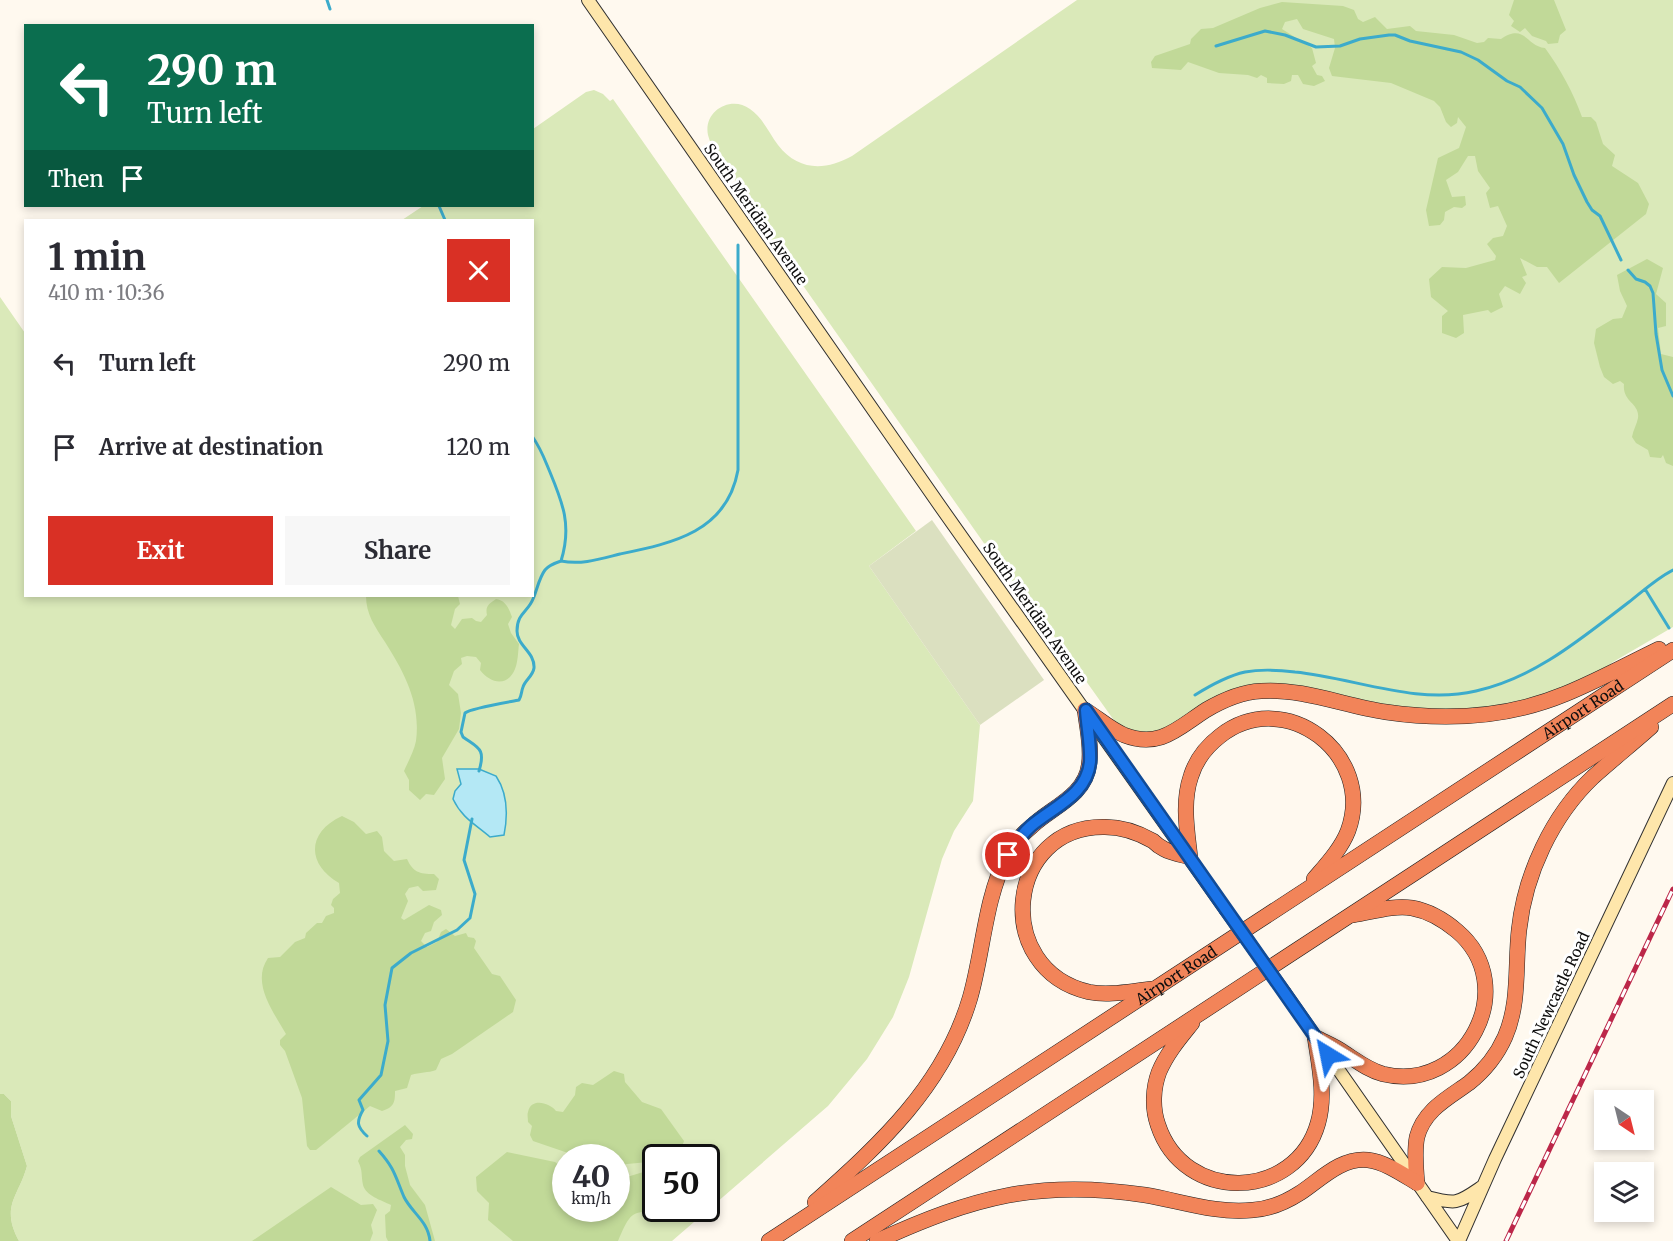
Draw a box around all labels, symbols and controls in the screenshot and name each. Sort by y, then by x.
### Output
text: 290 m [147,44,277,96]
icon: left [48,48,126,126]
text: Turn left [147,96,262,130]
street label: South Meridian Avenue [700,140,812,289]
icon: arrive [116,162,149,195]
text: Then [48,165,104,193]
text: 1 min [48,235,146,280]
button: close [447,239,510,302]
text: 410 m · 10:36 [48,280,164,305]
icon: left [48,347,81,380]
text: Turn left [99,349,196,377]
text: 290 m [443,349,510,377]
icon: arrive [48,431,81,464]
text: Arrive at destination [99,433,323,461]
text: 120 m [446,433,510,461]
button: Exit [48,516,273,585]
button: Share [285,516,510,585]
street label: South Meridian Avenue [979,539,1091,688]
street label: Airport Road [1537,676,1627,743]
pin [982,829,1033,880]
icon: arrive [991,838,1024,871]
street label: South Newcastle Road [1509,929,1593,1081]
street label: Airport Road [1131,942,1220,1009]
position arrow [1296,1023,1360,1087]
north arrow [1594,1090,1654,1150]
map controls [1594,1090,1654,1222]
speed limit sign: 50 [642,1144,720,1222]
text: 40 [572,1157,610,1195]
button: layers [1594,1162,1654,1222]
text: km/h [571,1189,611,1208]

